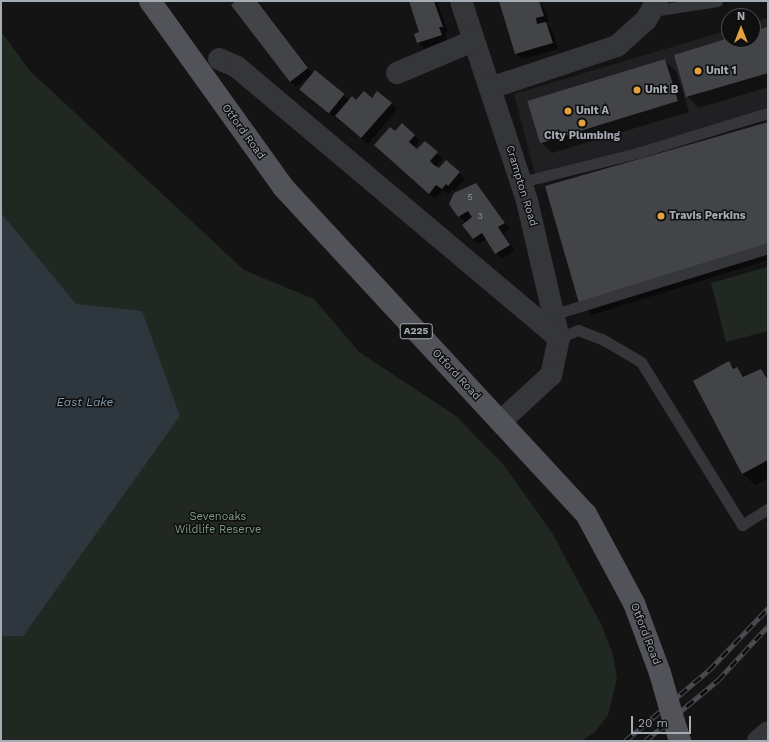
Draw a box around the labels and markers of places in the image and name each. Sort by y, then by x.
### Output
place label: Unit 1 [706,64,737,78]
marker: Unit 1 [693,66,703,76]
place label: Unit B [645,83,678,97]
marker: Unit B [632,85,642,95]
place label: Unit A [576,104,609,118]
marker: Unit A [563,106,573,116]
marker: City Plumbing [577,118,587,128]
place label: City Plumbing [544,129,620,143]
place label: Travis Perkins [669,209,746,223]
marker: Travis Perkins [656,211,666,221]

